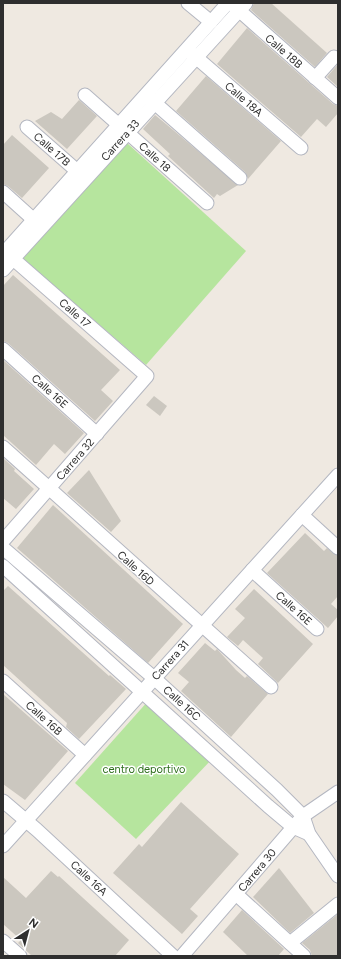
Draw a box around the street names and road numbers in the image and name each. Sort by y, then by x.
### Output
street label: Calle 18B [262,32,305,71]
street label: Calle 18A [222,79,266,120]
street label: Carrera 33 [98,117,142,164]
street label: Calle 17B [31,130,73,169]
street label: Calle 18 [136,140,173,175]
street label: Calle 17 [56,296,93,331]
street label: Calle 16E [29,372,71,411]
street label: Carrera 32 [54,436,97,483]
street label: Calle 16D [114,548,157,589]
street label: Calle 16E [273,589,315,628]
street label: Carrera 31 [149,638,192,683]
street label: Calle 16C [160,683,203,724]
street label: Calle 16B [23,699,65,738]
street label: Carrera 30 [236,846,279,894]
street label: Calle 16A [68,858,110,899]

